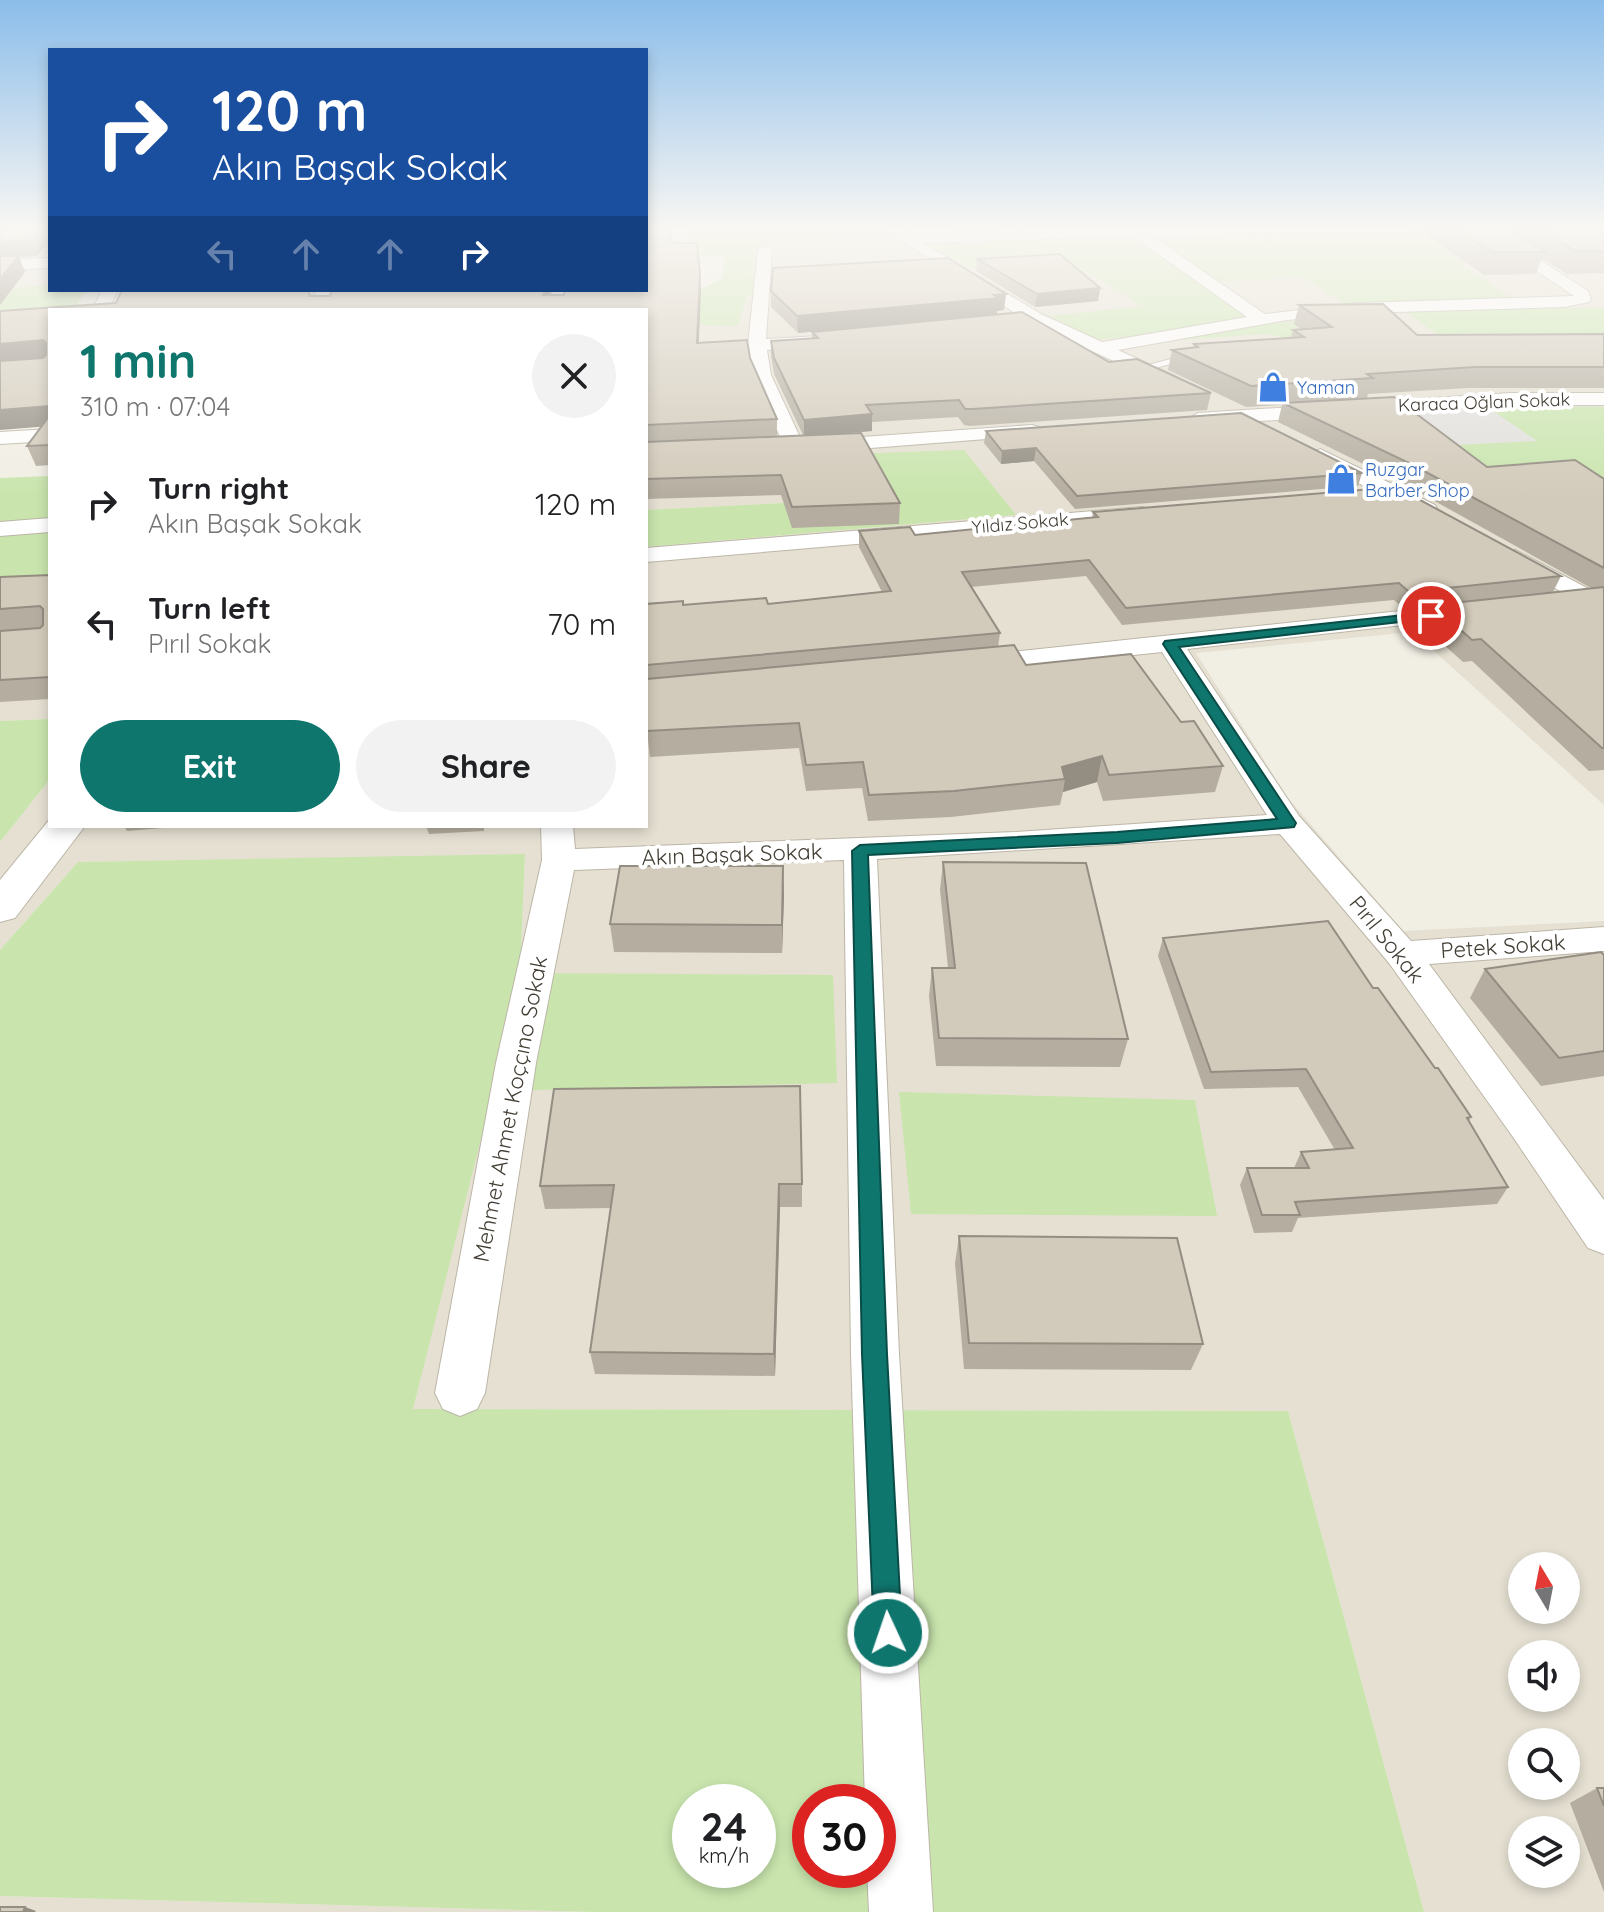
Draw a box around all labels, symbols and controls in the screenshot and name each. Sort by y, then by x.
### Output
text: 120 m [212,75,367,145]
icon: right [80,80,184,184]
text: Akın Başak Sokak [212,144,508,189]
icon: left [200,232,244,276]
icon: ahead [284,232,328,276]
icon: ahead [368,232,412,276]
icon: right [452,232,496,276]
text: 1 min [80,330,196,390]
button: close [532,334,616,418]
shop icon: Yaman [1256,370,1290,404]
place label: Yaman [1297,376,1355,399]
street label: Karaca Oğlan Sokak [1398,388,1570,416]
text: 310 m · 07:04 [80,390,230,423]
place label: Ruzgar Barber Shop [1365,458,1470,502]
shop icon: Ruzgar Barber Shop [1324,462,1358,496]
text: Turn right [148,469,289,507]
icon: right [80,482,124,526]
text: 120 m [535,485,616,523]
text: Akın Başak Sokak [148,507,362,540]
street label: Yıldız Sokak [971,507,1069,539]
pin [1397,582,1465,650]
text: Turn left [148,589,271,627]
icon: arrive [1409,594,1453,638]
icon: left [80,602,124,646]
text: 70 m [547,605,616,643]
text: Pırıl Sokak [148,627,272,660]
button: Exit [80,720,340,812]
button: Share [356,720,616,812]
street label: Akın Başak Sokak [641,837,823,871]
street label: Pırıl Sokak [1343,890,1431,988]
street label: Petek Sokak [1440,928,1566,964]
street label: Mehmet Ahmet Koççıno Sokak [467,953,553,1265]
north arrow [1508,1552,1580,1624]
map controls [1508,1552,1580,1888]
position arrow [846,1591,930,1675]
button: sound [1508,1640,1580,1712]
button: search [1508,1728,1580,1800]
speed limit sign: 30 [792,1784,896,1888]
text: 24 [701,1801,747,1851]
button: layers [1508,1816,1580,1888]
text: km/h [699,1843,749,1868]

